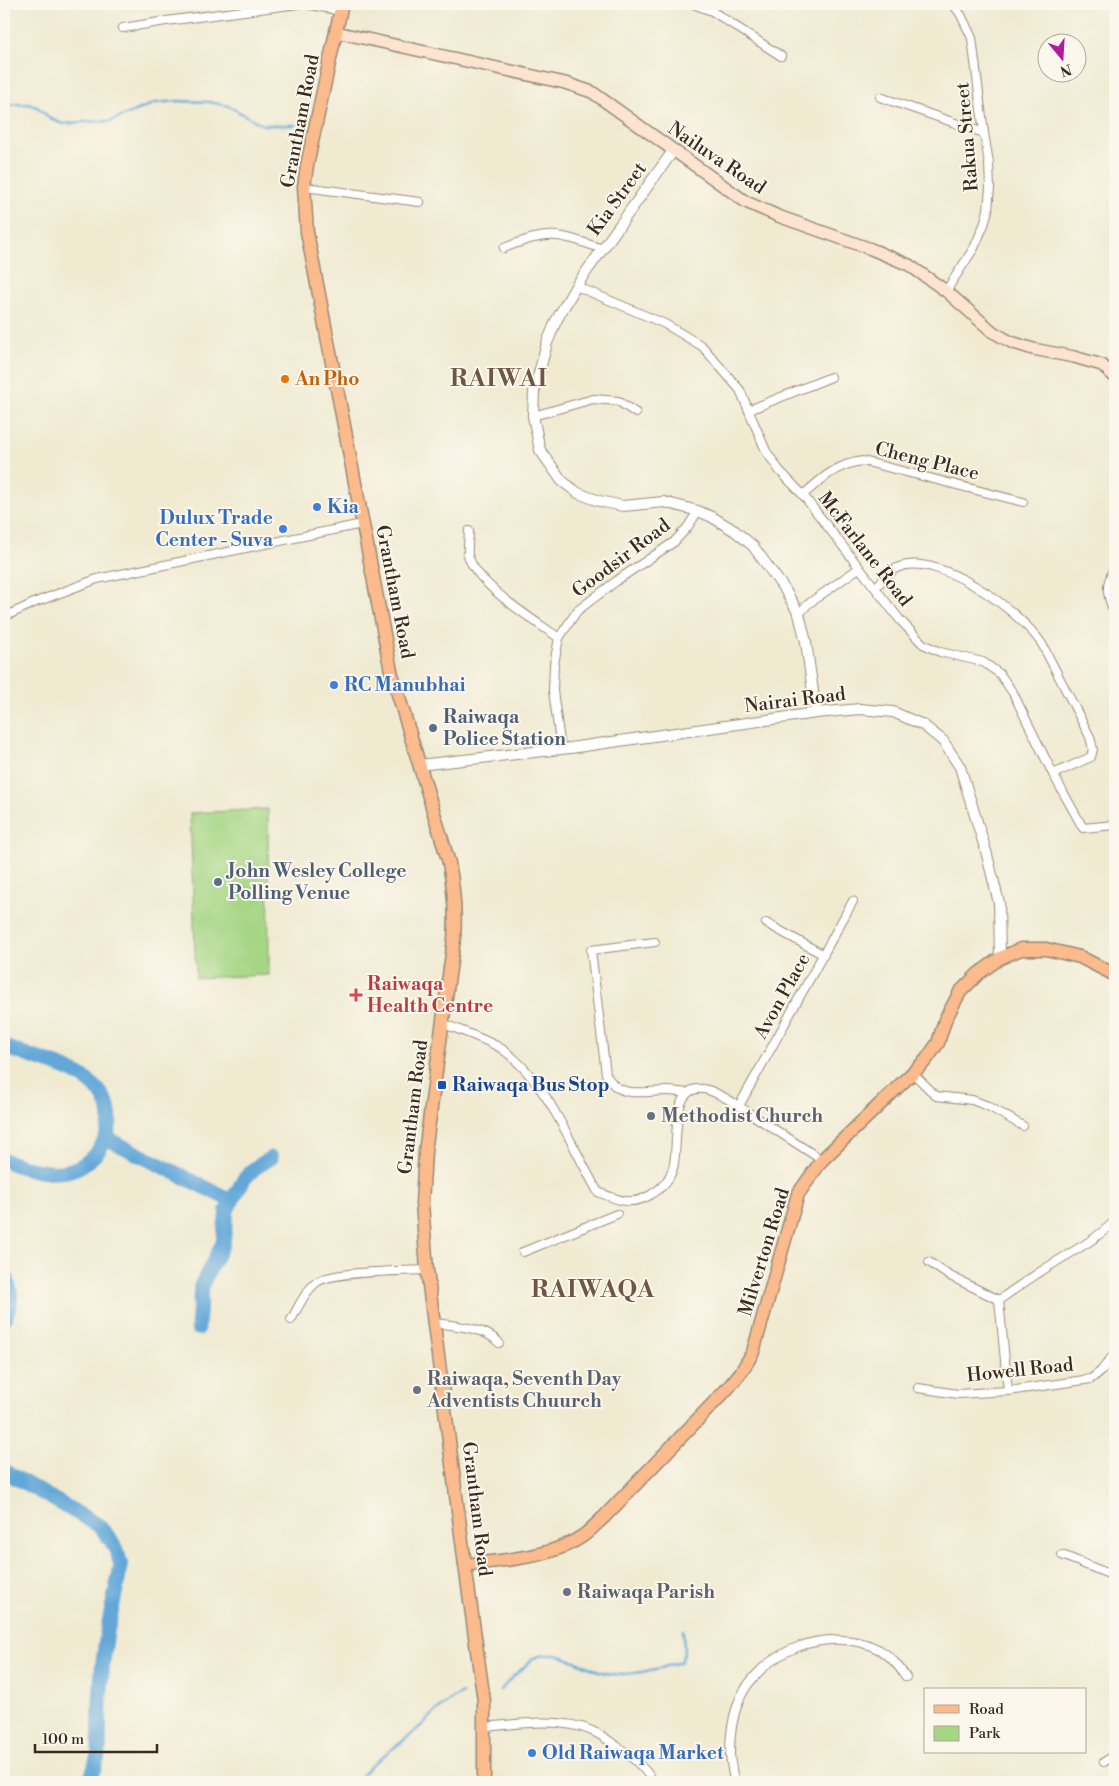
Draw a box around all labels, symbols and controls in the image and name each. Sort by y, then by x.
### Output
north arrow [1036,32,1086,82]
street label: Grantham Road [275,52,325,190]
text: N [1058,59,1074,80]
street label: Rakua Street [950,81,984,193]
street label: Nailuva Road [663,116,771,200]
street label: Kia Street [582,157,652,241]
district label: RAIWAI [450,364,548,394]
place label: An Pho [294,367,360,391]
marker: An Pho [279,373,291,385]
street label: Cheng Place [872,436,982,486]
street label: McFarlane Road [813,487,917,611]
place label: Kia [327,495,359,519]
marker: Kia [311,501,323,513]
place label: Dulux Trade Center - Suva [155,506,274,552]
street label: Goodsir Road [567,513,675,603]
marker: Dulux Trade Center - Suva [277,523,289,535]
street label: Grantham Road [370,523,420,661]
place label: RC Manubhai [344,673,466,697]
marker: RC Manubhai [328,679,340,691]
street label: Nairai Road [743,682,847,718]
place label: Raiwaqa Police Station [443,705,566,751]
marker: Raiwaqa Police Station [427,722,439,734]
place label: John Wesley College Polling Venue [225,859,406,905]
marker: John Wesley College Polling Venue [212,876,224,888]
street label: Avon Place [748,949,815,1044]
place label: Raiwaqa Health Centre [367,972,493,1018]
marker: Raiwaqa Health Centre [349,988,363,1002]
street label: Grantham Road [393,1038,433,1176]
place label: Raiwaqa Bus Stop [452,1073,610,1097]
marker: Raiwaqa Bus Stop [436,1079,448,1091]
place label: Methodist Church [661,1104,823,1128]
marker: Methodist Church [645,1110,657,1122]
street label: Milverton Road [733,1185,795,1319]
district label: RAIWAQA [531,1275,655,1305]
street label: Howell Road [965,1352,1075,1388]
place label: Raiwaqa, Seventh Day Adventists Chuurch [426,1367,622,1413]
marker: Raiwaqa, Seventh Day Adventists Chuurch [411,1384,423,1396]
street label: Grantham Road [457,1440,497,1578]
place label: Raiwaqa Parish [577,1580,715,1604]
marker: Raiwaqa Parish [561,1586,573,1598]
legend [924,1688,1086,1754]
text: Road [969,1700,1004,1719]
scale bar [35,1721,158,1753]
text: Park [969,1724,1001,1743]
text: 100 m [42,1730,84,1749]
place label: Old Raiwaqa Market [542,1741,724,1765]
marker: Old Raiwaqa Market [526,1747,538,1759]

